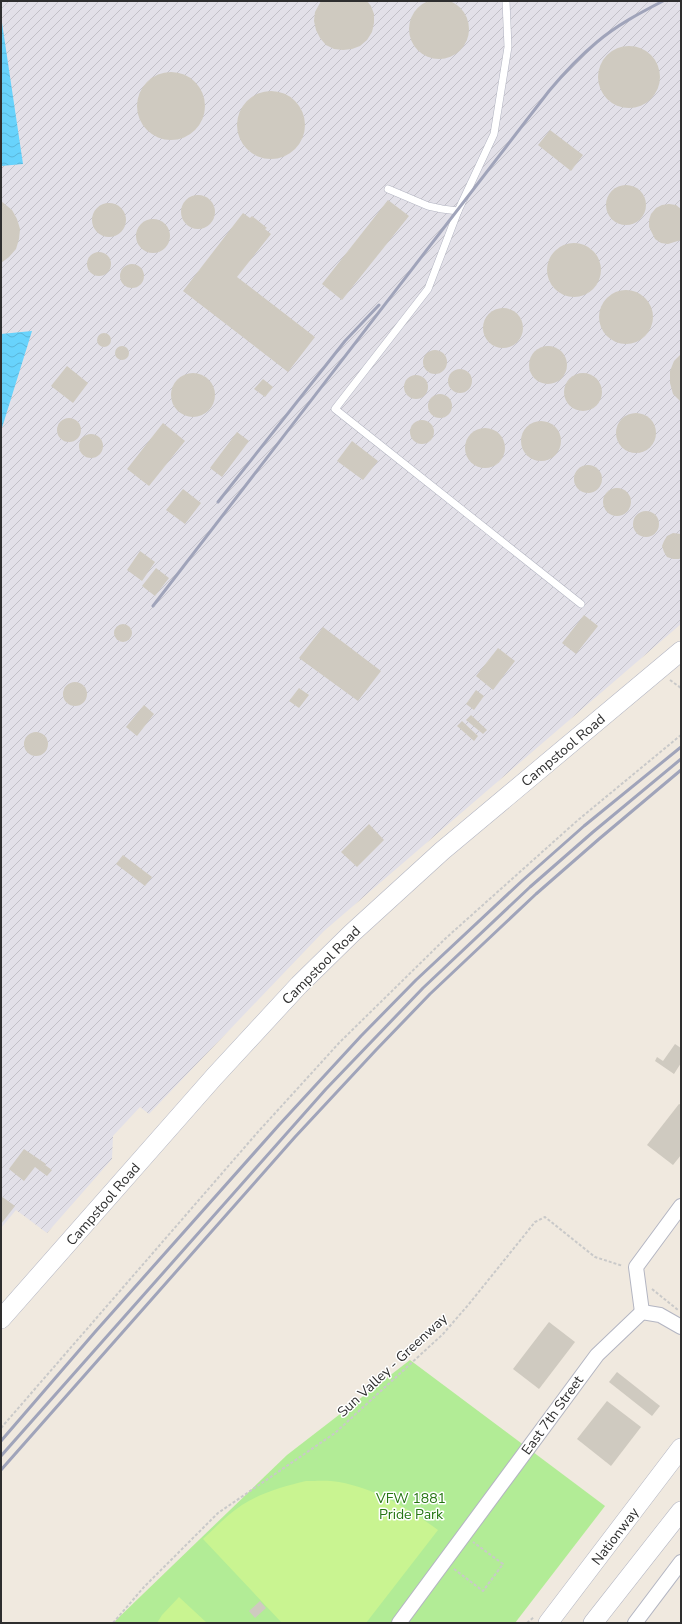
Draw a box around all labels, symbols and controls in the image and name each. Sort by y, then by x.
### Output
street label: Campstool Road [517,710,609,791]
street label: Campstool Road [278,922,365,1009]
street label: Campstool Road [62,1159,145,1250]
street label: Sun Valley - Greenway [333,1309,452,1421]
street label: East 7th Street [517,1372,588,1459]
park label: VFW 1881 Pride Park [375,1489,446,1524]
street label: Nationway [587,1503,644,1569]

